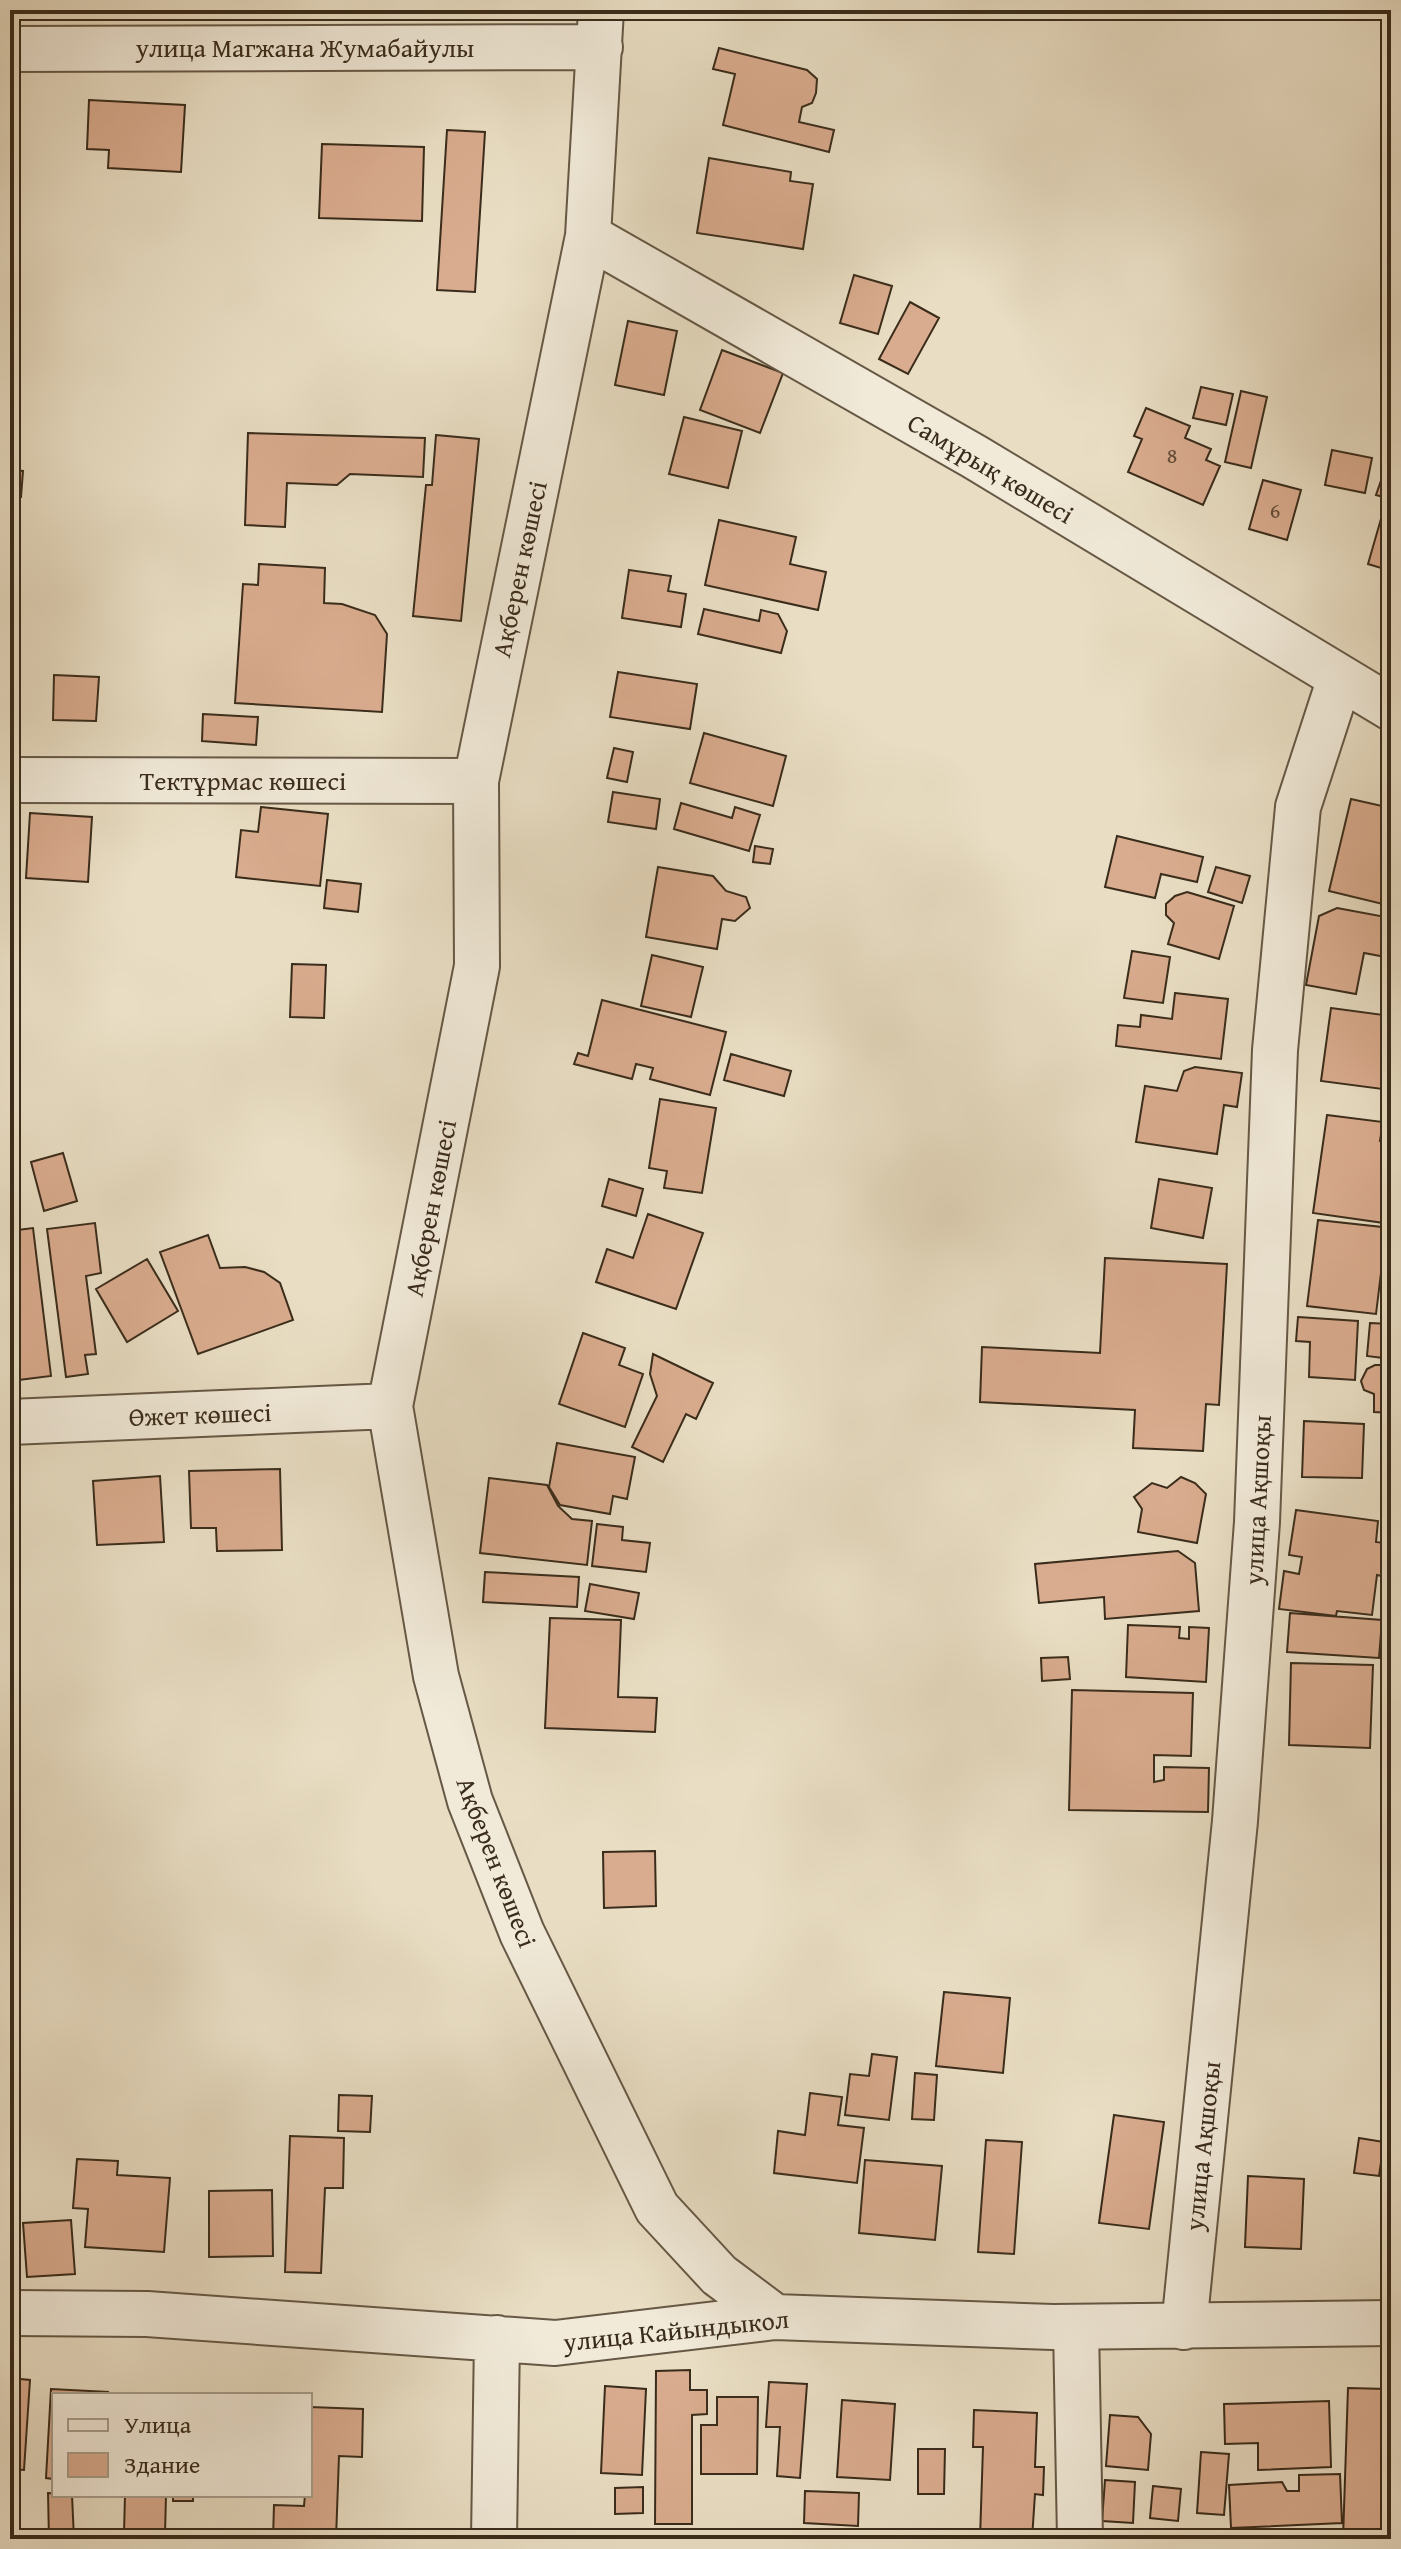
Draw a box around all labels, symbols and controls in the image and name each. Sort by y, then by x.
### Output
street label: улица Магжана Жумабайулы [135,28,474,67]
street label: Самұрық көшесі [900,403,1082,533]
house number: 8 [1167,439,1177,471]
street label: Ақберен көшесі [481,477,557,661]
house number: 6 [1270,494,1280,526]
street label: Тектұрмас көшесі [140,761,346,800]
street label: Ақберен көшесі [394,1116,466,1300]
street label: Өжет көшесі [128,1392,272,1436]
street label: улица Ақшоқы [1233,1414,1281,1587]
street label: Ақберен көшесі [447,1771,547,1953]
street label: улица Ақшоқы [1174,2059,1230,2234]
street label: улица Кайындыкол [560,2299,791,2361]
legend [52,2393,312,2497]
text: Улица [124,2407,192,2442]
text: Здание [124,2447,200,2482]

